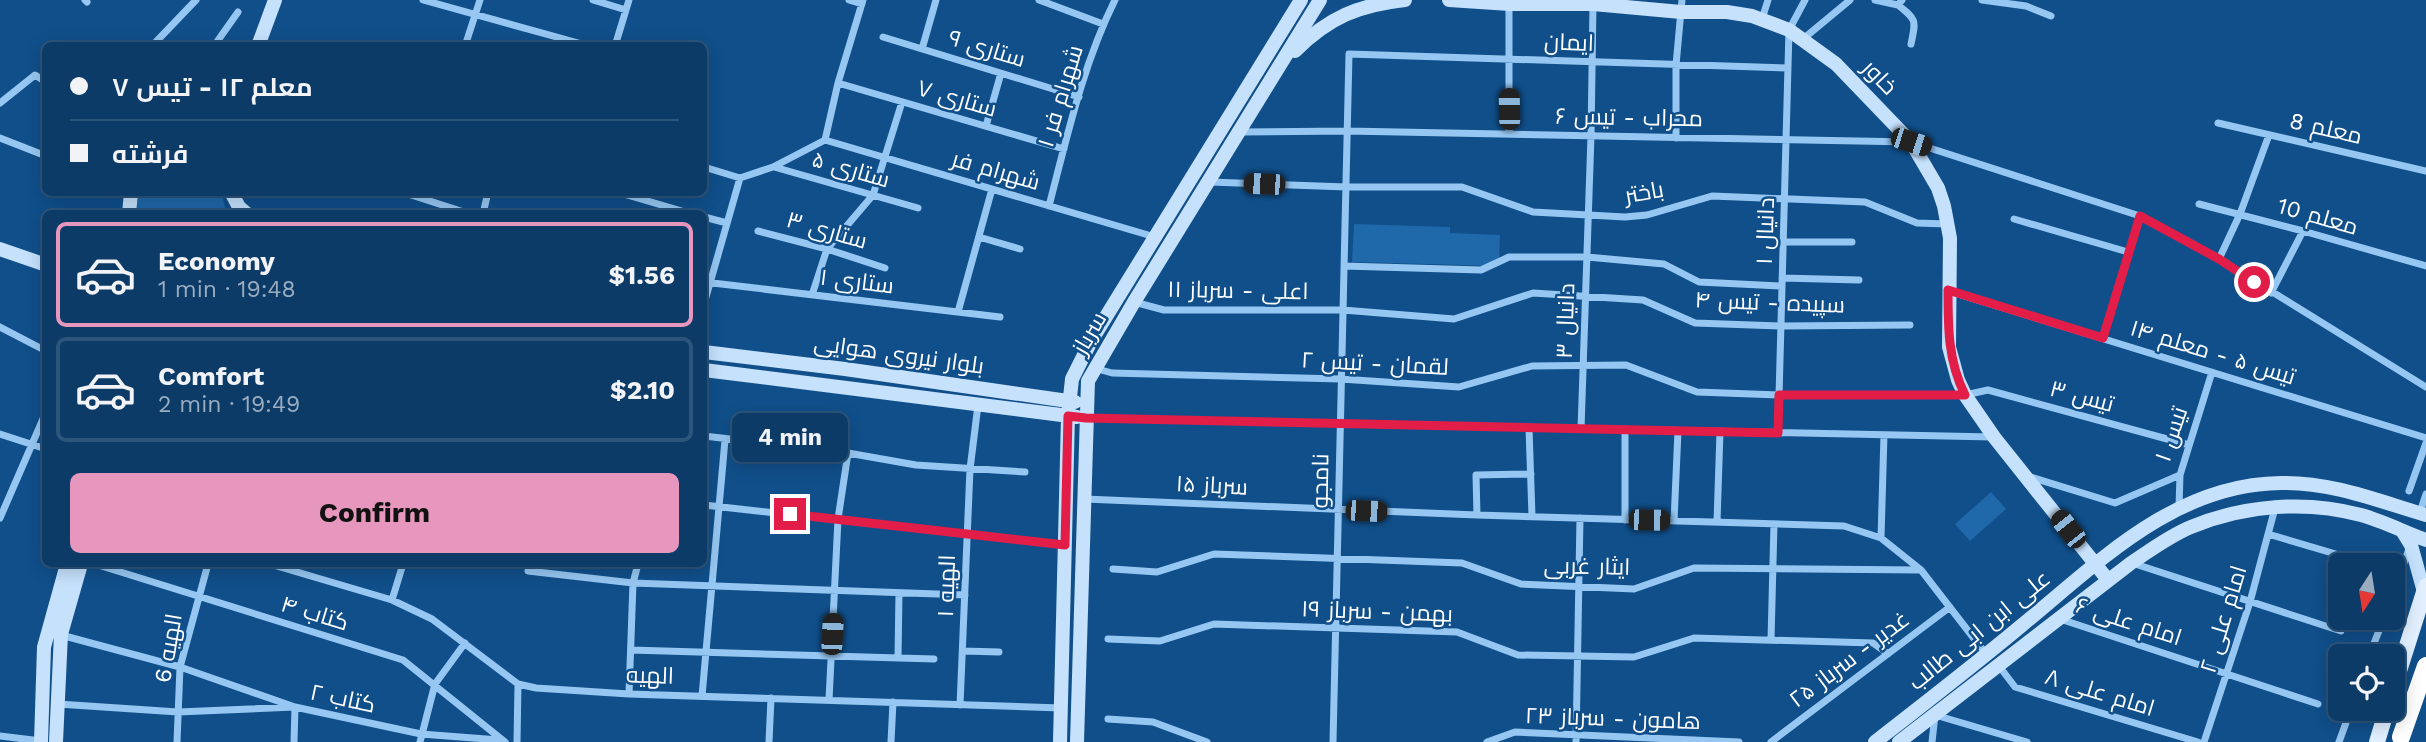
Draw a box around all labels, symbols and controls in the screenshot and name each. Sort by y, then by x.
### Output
street label: ستاری ۹ [945,24,1029,73]
street label: ایمان [1544,28,1594,57]
street label: شهرام فر ۱ [1032,42,1091,151]
street label: خاور [1855,53,1903,100]
text: معلم ۱۲ - تیس ۷ [112,72,313,102]
street label: ستاری ۷ [914,74,1000,123]
car [1499,88,1520,130]
street label: محراب - تیس ۶ [1555,103,1703,132]
street label: معلم 8 [2287,107,2365,152]
car [1888,126,1935,158]
text: فرشته [112,139,188,169]
street label: شهرام فر [946,144,1043,198]
street label: ستاری ۵ [809,146,893,193]
car [1243,173,1286,195]
street label: باختر [1620,176,1666,210]
street label: معلم 10 [2274,192,2361,243]
street label: دانیال ۱ [1751,197,1780,265]
street label: ستاری ۳ [783,206,870,255]
icon: car [74,243,137,306]
text: Economy [158,246,275,276]
text: $1.56 [608,260,675,290]
street label: ستاری ۱ [818,264,895,299]
route start [2238,266,2270,298]
text: 1 min · 19:48 [158,276,296,303]
street label: اعلی - سرباز ۱۱ [1167,276,1309,305]
street label: دانیال ۳ [1551,283,1580,359]
street label: سپیده - تیس ۴ [1694,286,1846,319]
street label: سرباز [1066,307,1112,361]
street label: تیس ۵ - معلم ۱۴ [2126,315,2299,392]
street label: بلوار نیروی هوایی [812,329,986,380]
street label: لقمان - تیس ۲ [1301,346,1449,381]
icon: car [74,358,137,421]
text: Comfort [158,361,264,391]
text: $2.10 [610,375,675,405]
street label: تیس ۳ [2047,375,2117,418]
text: 2 min · 19:49 [158,391,300,418]
street label: تیس ۱ [2150,403,2193,465]
callout: 4 min [732,412,848,462]
text: 4 min [758,424,822,451]
street label: نامجو [1307,453,1334,509]
street label: سرباز ۱۵ [1175,470,1249,501]
button: Confirm [70,473,679,553]
route end [774,498,806,530]
car [1345,500,1388,522]
car [2047,506,2090,552]
car [1628,509,1671,531]
street label: ایثار غربی [1543,552,1631,581]
north arrow [2328,553,2404,630]
map controls [2328,553,2405,721]
street label: الهیه ۱ [932,554,961,618]
street label: امام علی ۲ [2194,562,2255,677]
street label: علی ابن ابی طالب [1903,565,2056,696]
street label: کتاب ۴ [278,590,352,637]
street label: امام علی ۶ [2072,592,2185,653]
street label: بهمن - سرباز ۱۹ [1301,595,1453,628]
street label: غدیر - سرباز ۲۵ [1784,605,1915,713]
street label: الهیه 6 [149,611,188,685]
car [821,612,844,656]
button: locate [2328,644,2405,721]
street label: الهیه [626,661,674,690]
street label: امام علی ۸ [2041,663,2158,724]
street label: کتاب ۲ [308,678,378,719]
street label: هامون - سرباز ۲۳ [1525,702,1701,735]

